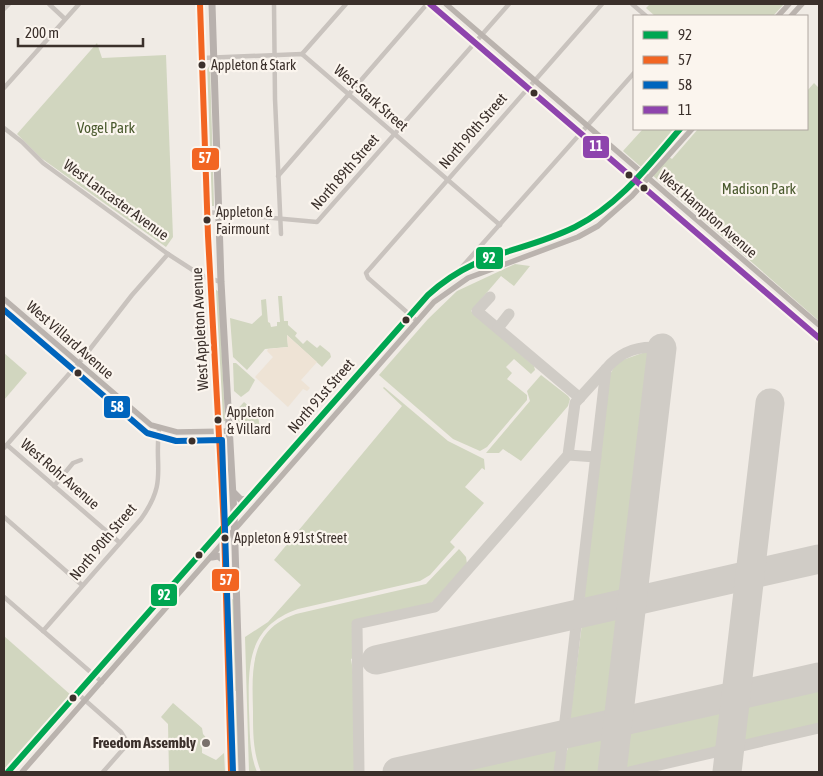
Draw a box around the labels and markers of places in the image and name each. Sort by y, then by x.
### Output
place label: Appleton & Stark [211,57,296,73]
marker: Appleton & Stark [197,60,207,70]
unlabelled marker [529,88,539,98]
unlabelled marker [624,170,634,180]
unlabelled marker [639,183,649,193]
place label: Appleton & Fairmount [216,204,273,237]
marker: Appleton & Fairmount [202,215,212,225]
unlabelled marker [401,315,411,325]
unlabelled marker [73,368,83,378]
place label: Appleton & Villard [227,404,274,437]
marker: Appleton & Villard [213,415,223,425]
unlabelled marker [187,436,197,446]
place label: Appleton & 91st Street [234,530,347,546]
marker: Appleton & 91st Street [220,533,230,543]
unlabelled marker [194,550,204,560]
unlabelled marker [68,693,78,703]
place label: Freedom Assembly [93,734,197,751]
marker: Freedom Assembly [200,737,212,749]

